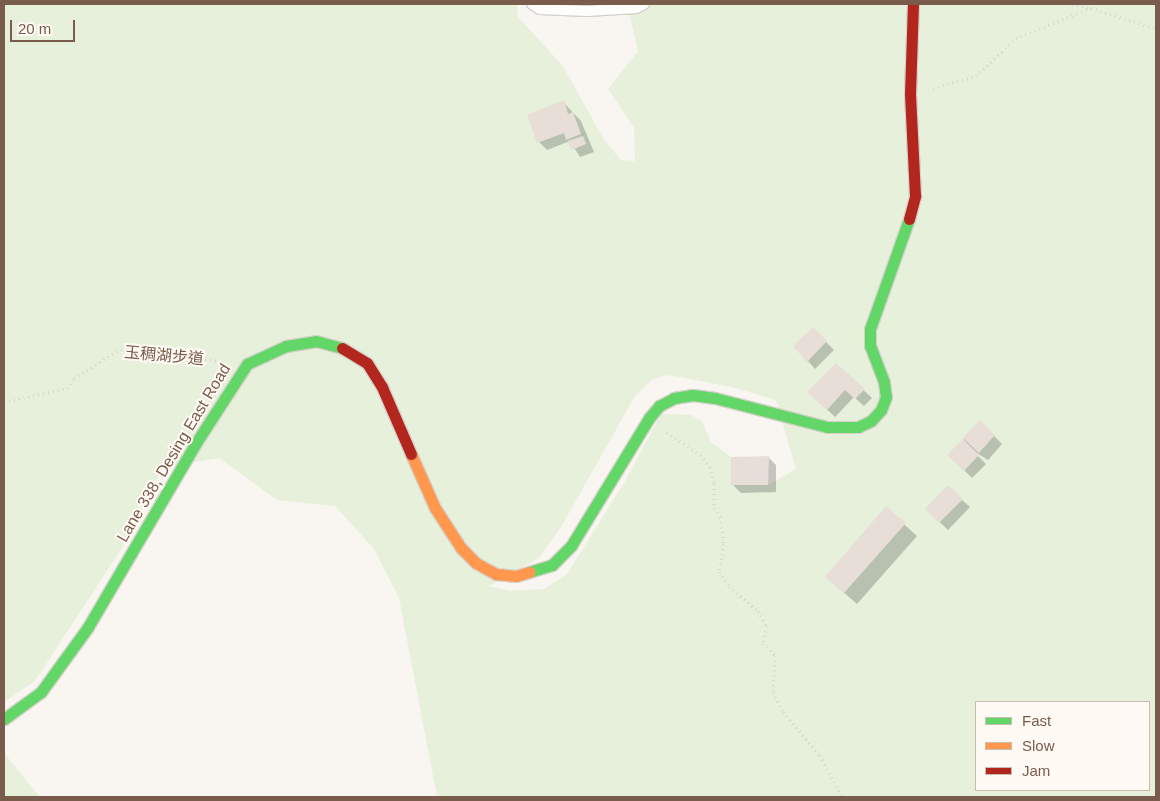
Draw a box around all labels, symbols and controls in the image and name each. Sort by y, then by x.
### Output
scale bar [12,10,78,42]
text: 20 m [18,20,51,37]
street label: 玉稠湖步道 [123,343,205,369]
street label: Lane 338, Desing East Road [113,360,235,546]
legend [975,701,1150,791]
text: Fast [1022,712,1051,729]
text: Slow [1022,737,1055,754]
text: Jam [1022,762,1050,779]

